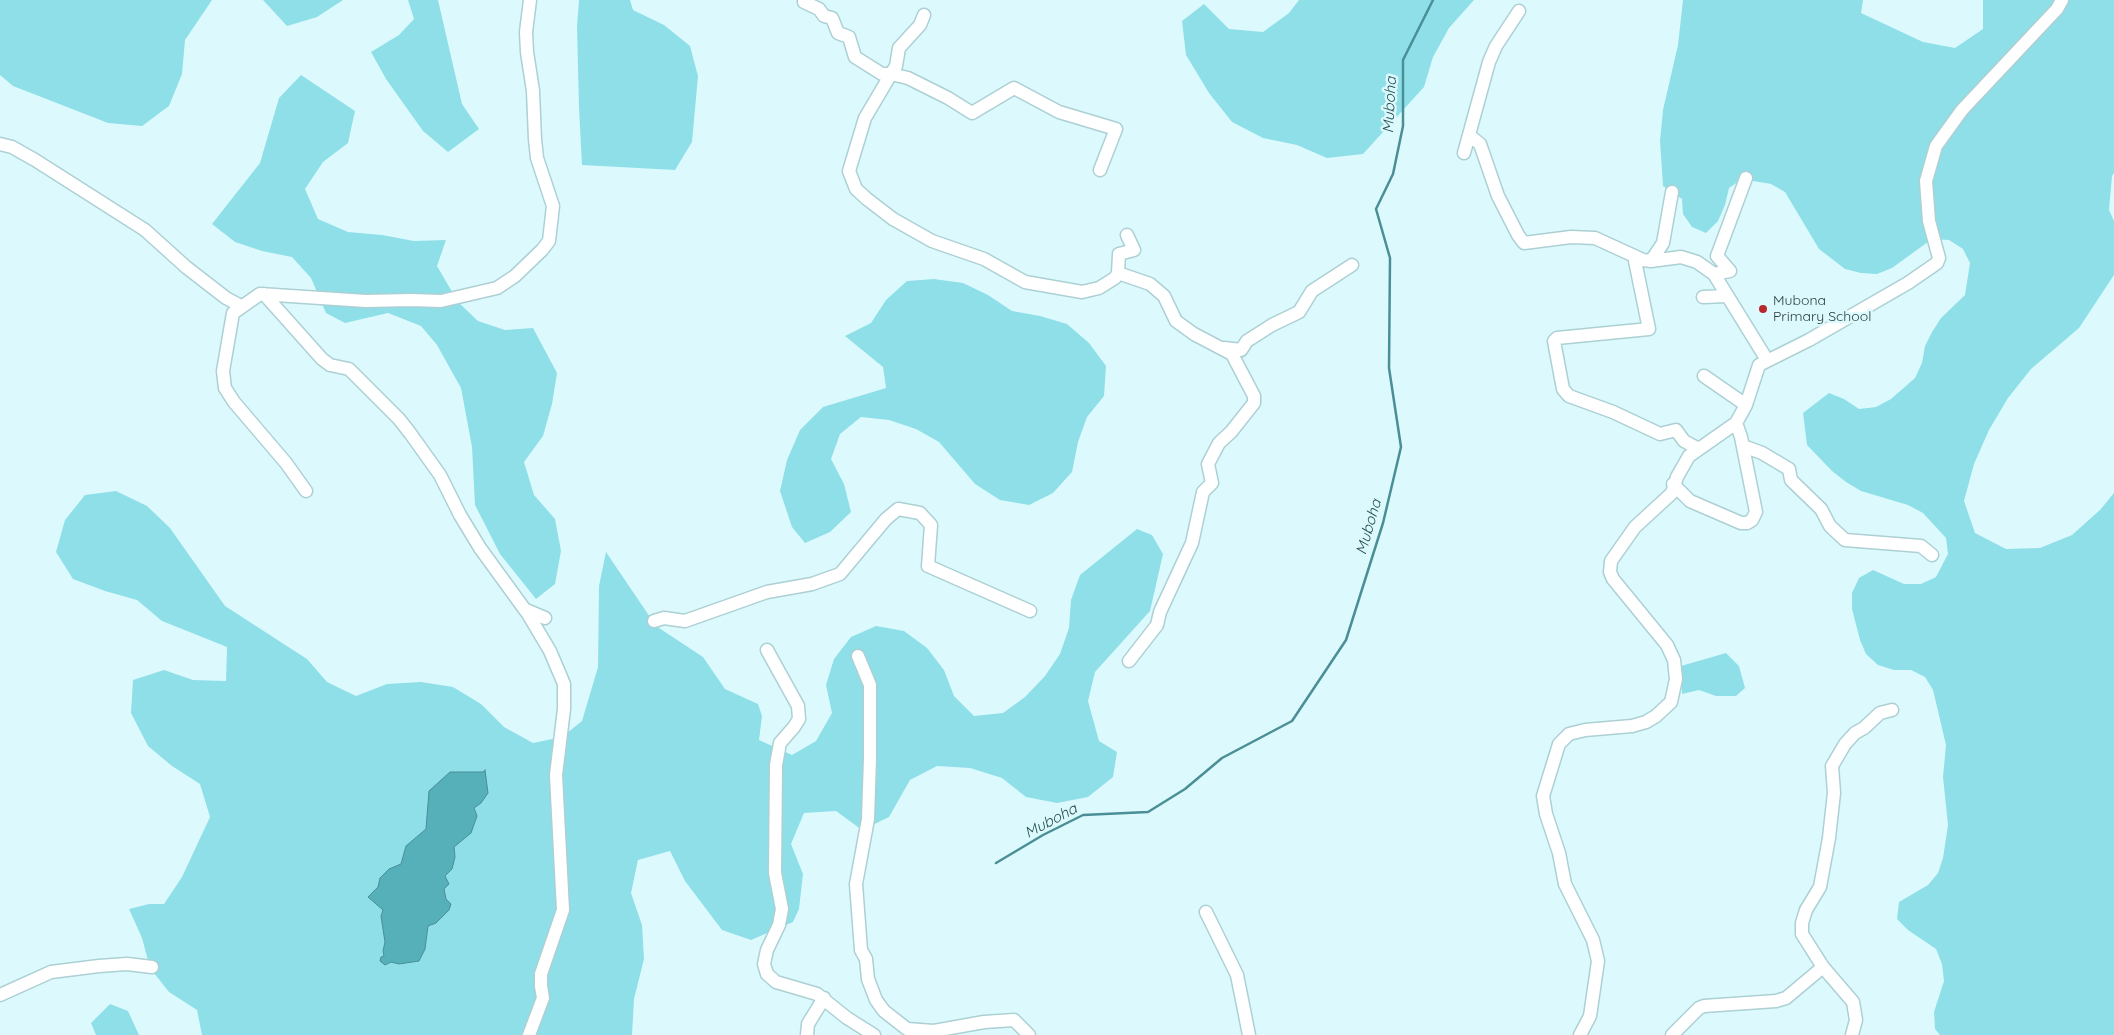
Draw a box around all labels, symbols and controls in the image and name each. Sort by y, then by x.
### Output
water label: Muboha [1380,76,1400,134]
place label: Mubona Primary School [1773,293,1871,326]
marker: Mubona Primary School [1757,303,1769,315]
water label: Muboha [1353,497,1385,557]
water label: Muboha [1022,800,1080,842]

